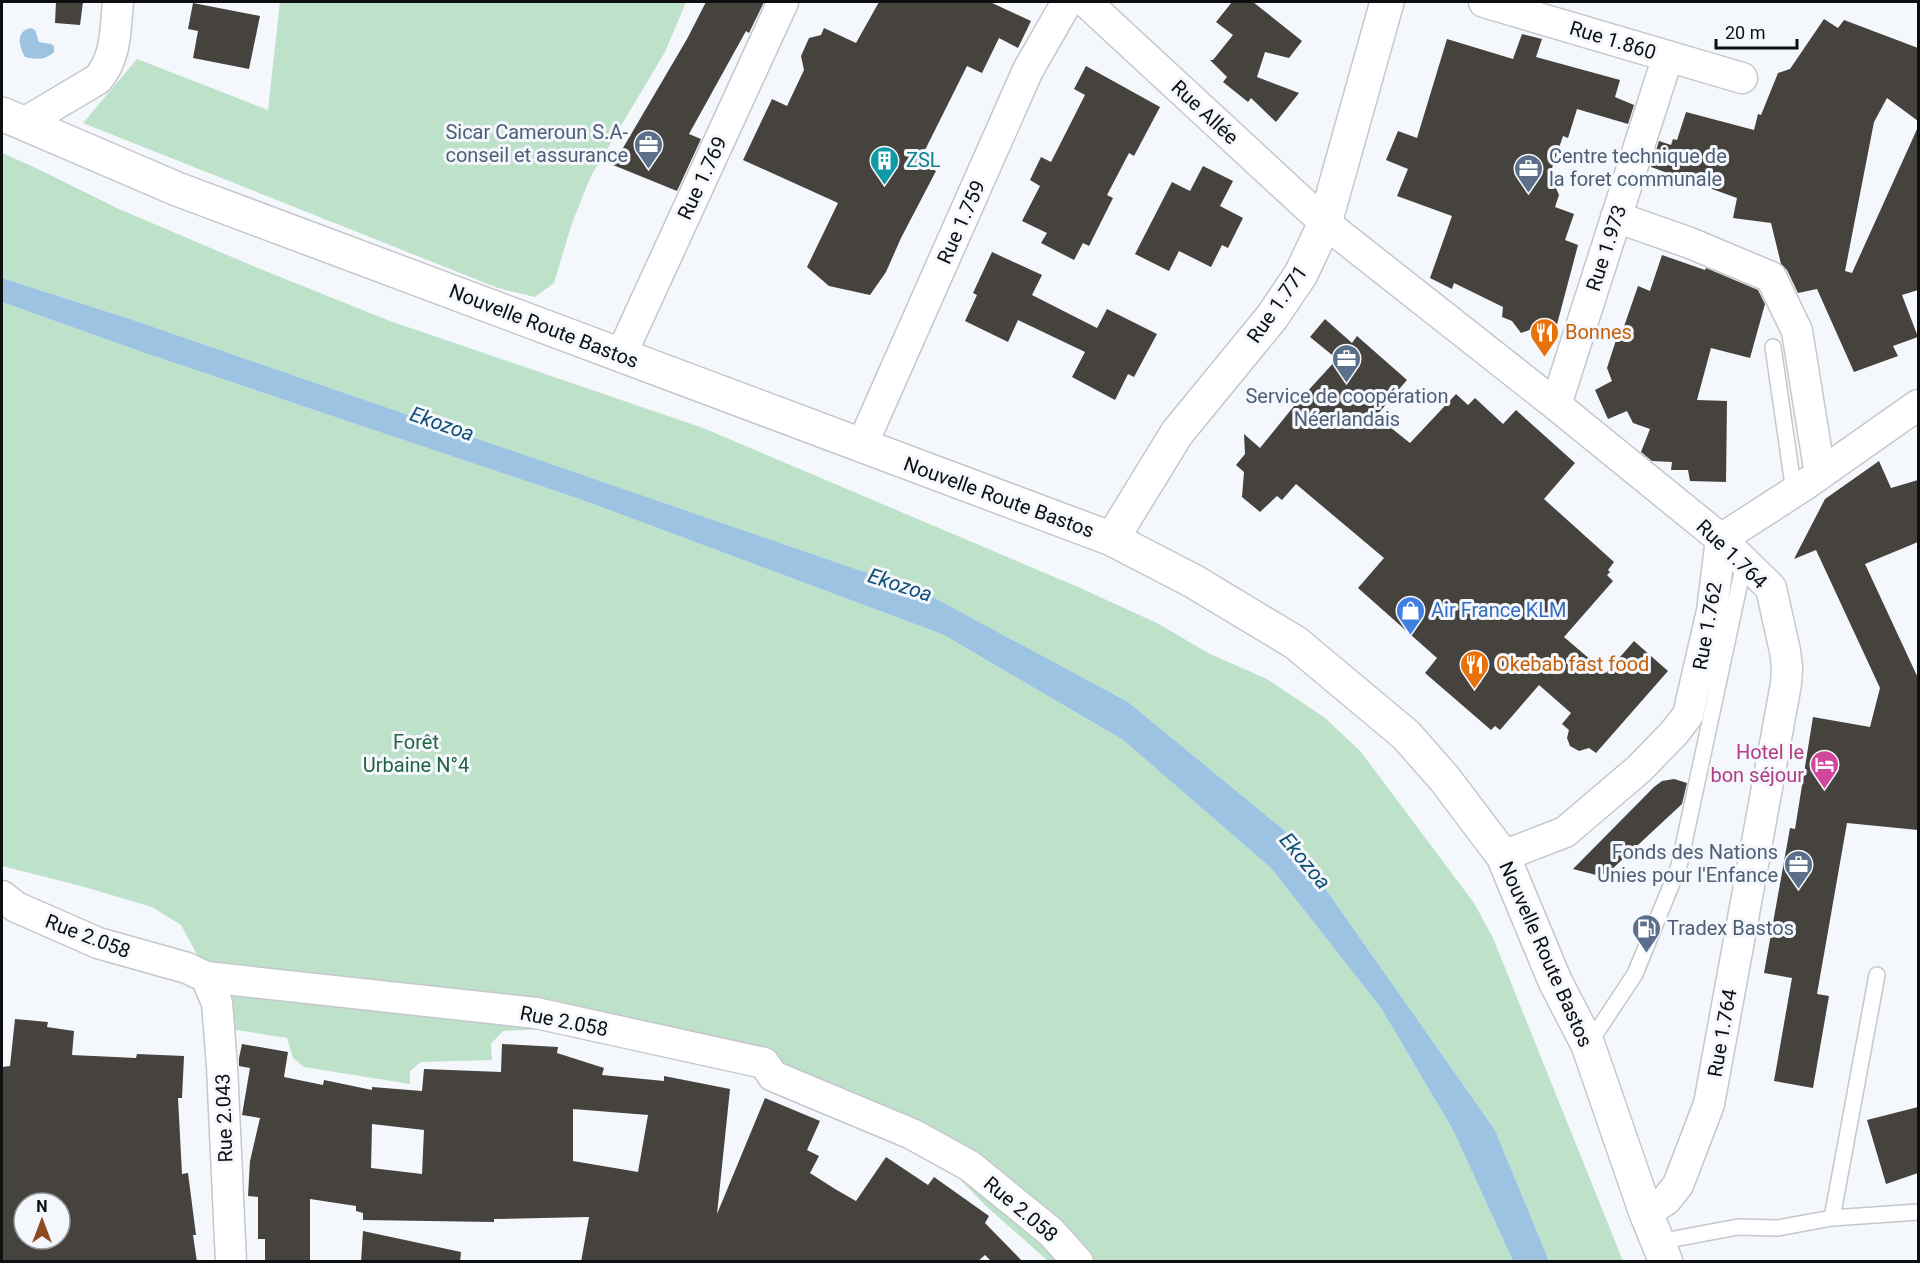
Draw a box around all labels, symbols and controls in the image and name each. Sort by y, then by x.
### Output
scale bar [1716,12,1797,50]
street label: Rue 1.860 [1567,15,1659,65]
text: 20 m [1725,22,1765,43]
street label: Rue Allée [1166,75,1244,149]
place label: Sicar Cameroun S.A- conseil et assurance [445,120,628,167]
office icon: Sicar Cameroun S.A- conseil et assurance [633,128,665,170]
street label: Rue 1.769 [672,133,732,223]
building icon: ZSL [869,144,901,186]
place label: Centre technique de la foret communale [1549,144,1727,191]
place label: ZSL [906,148,941,172]
office icon: Centre technique de la foret communale [1512,152,1544,194]
street label: Rue 1.759 [932,176,990,268]
street label: Rue 1.973 [1581,202,1631,294]
street label: Rue 1.771 [1242,261,1312,347]
street label: Nouvelle Route Bastos [446,279,642,373]
restaurant icon: Bonnes [1528,316,1560,358]
place label: Bonnes [1565,320,1632,344]
office icon: Service de coopération Néerlandais [1331,342,1363,384]
place label: Service de coopération Néerlandais [1245,384,1449,431]
water label: Ekozoa [407,402,477,446]
street label: Nouvelle Route Bastos [901,451,1097,543]
street label: Rue 1.764 [1692,514,1772,594]
water label: Ekozoa [865,563,935,607]
street label: Rue 1.762 [1687,580,1727,672]
shop icon: Air France KLM [1394,594,1426,636]
place label: Air France KLM [1431,598,1567,622]
restaurant icon: Okebab fast food [1459,648,1491,690]
place label: Okebab fast food [1496,652,1649,676]
park label: Forêt Urbaine N°4 [363,730,469,777]
place label: Hotel le bon séjour [1710,740,1804,787]
hotel icon: Hotel le bon séjour [1809,748,1841,790]
water label: Ekozoa [1275,828,1335,894]
place label: Fonds des Nations Unies pour l'Enfance [1597,840,1778,887]
office icon: Fonds des Nations Unies pour l'Enfance [1783,848,1815,890]
street label: Nouvelle Route Bastos [1494,857,1598,1051]
street label: Rue 2.058 [42,909,134,963]
fuel station icon: Tradex Bastos [1630,912,1662,954]
place label: Tradex Bastos [1667,916,1794,940]
street label: Rue 1.764 [1702,987,1742,1079]
street label: Rue 2.058 [518,1001,610,1041]
street label: Rue 2.043 [210,1073,238,1163]
street label: Rue 2.058 [979,1171,1063,1247]
north arrow [12,1191,72,1251]
text: N [36,1197,48,1216]

